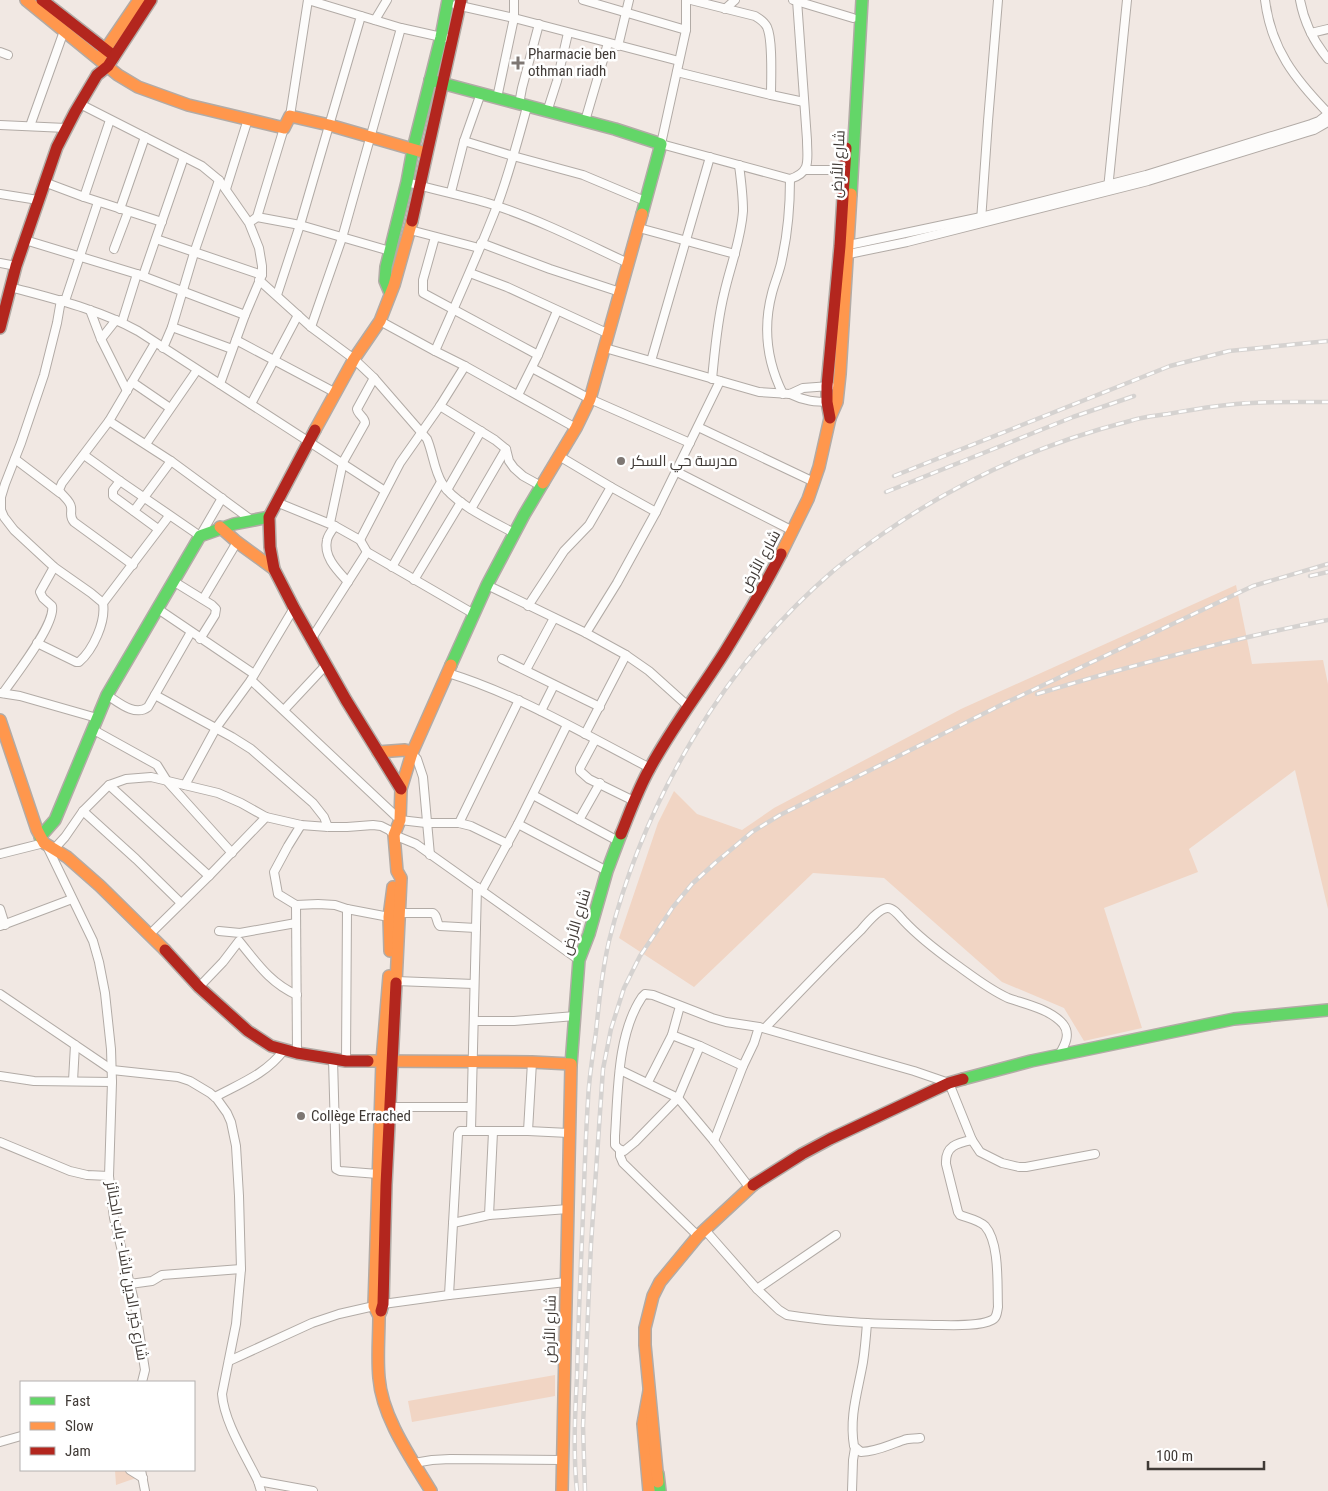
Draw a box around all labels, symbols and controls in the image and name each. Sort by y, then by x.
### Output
place label: Pharmacie ben othman riadh [528,45,616,80]
marker: Pharmacie ben othman riadh [512,57,524,69]
street label: شارع الأرض [827,130,851,199]
place label: مدرسة حي السكر [630,452,738,473]
marker: مدرسة حي السكر [615,455,627,467]
street label: شارع الأرض [736,527,786,596]
street label: شارع الأرض [557,887,596,958]
place label: Collège Errached [311,1107,411,1125]
marker: Collège Errached [295,1110,307,1122]
street label: شارع خير الدين باشا - باب الجنائز [100,1179,152,1362]
street label: شارع الأرض [540,1295,562,1363]
legend [20,1381,195,1471]
text: Fast [65,1392,90,1410]
text: Slow [65,1417,94,1435]
scale bar [1148,1438,1264,1470]
text: Jam [65,1442,91,1460]
text: 100 m [1156,1447,1193,1465]

